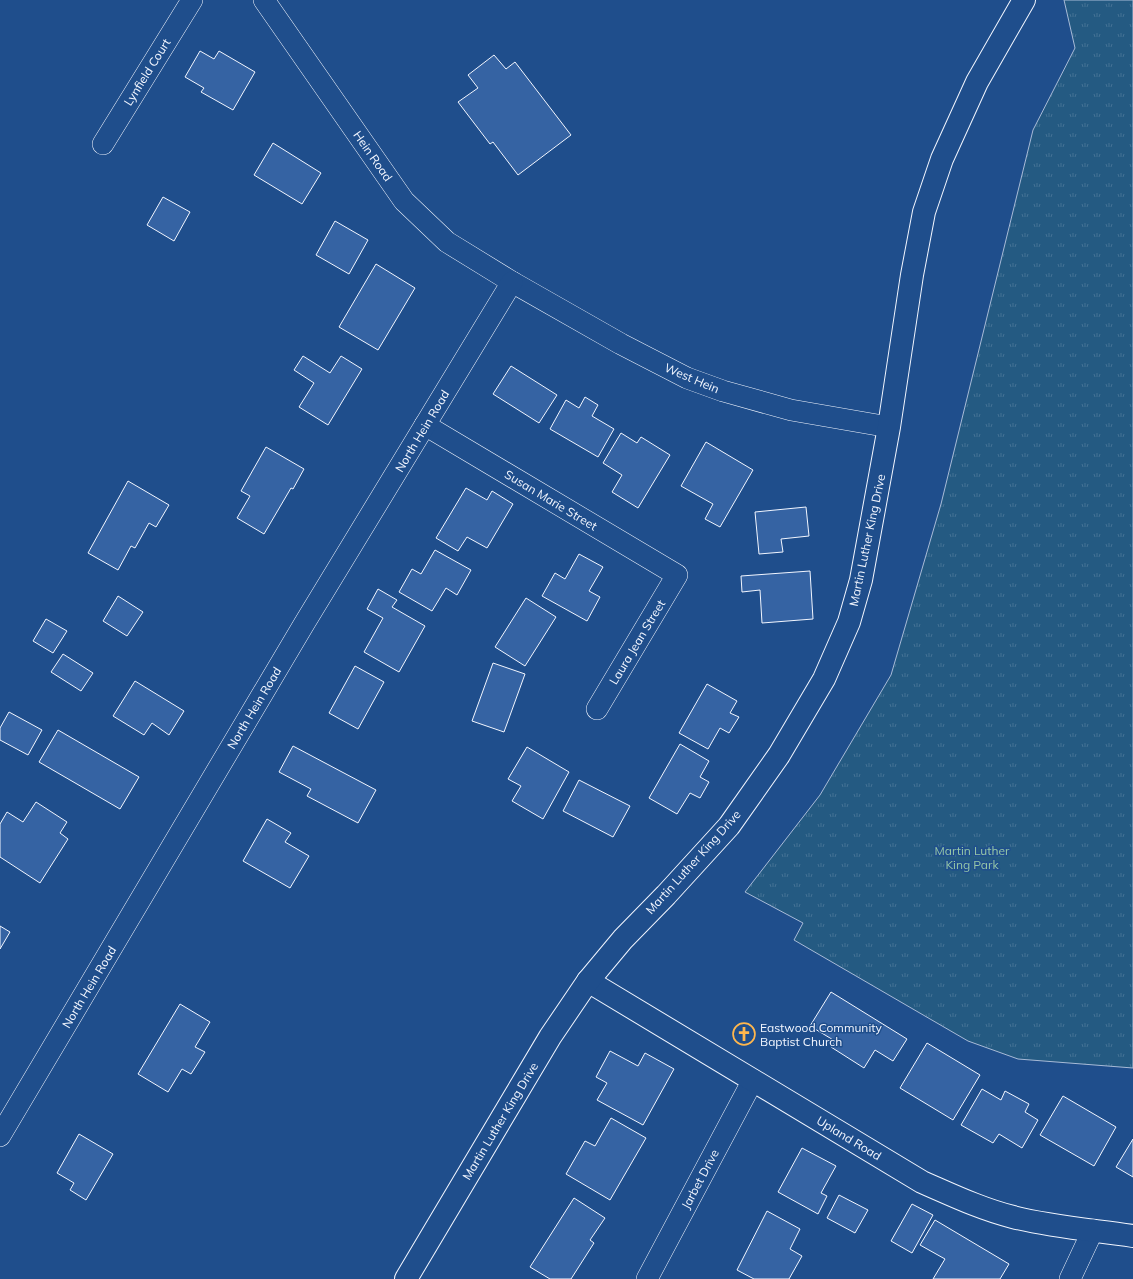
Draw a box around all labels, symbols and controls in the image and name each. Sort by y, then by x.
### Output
street label: Lynfield Court [120,36,174,108]
street label: Hein Road [350,128,396,184]
street label: West Hein [662,360,722,396]
street label: North Hein Road [392,387,452,475]
street label: Susan Marie Street [502,466,600,534]
street label: Martin Luther King Drive [846,472,888,608]
street label: Laura Jean Street [606,597,668,687]
street label: North Hein Road [224,664,284,752]
street label: Martin Luther King Drive [642,807,744,917]
park label: Martin Luther King Park [935,843,1010,872]
street label: North Hein Road [59,943,119,1031]
place label: Eastwood Community Baptist Church [760,1020,883,1049]
church icon: Eastwood Community Baptist Church [731,1021,757,1047]
street label: Martin Luther King Drive [459,1059,541,1183]
street label: Upland Road [814,1113,884,1163]
street label: Jarbet Drive [678,1147,722,1211]

